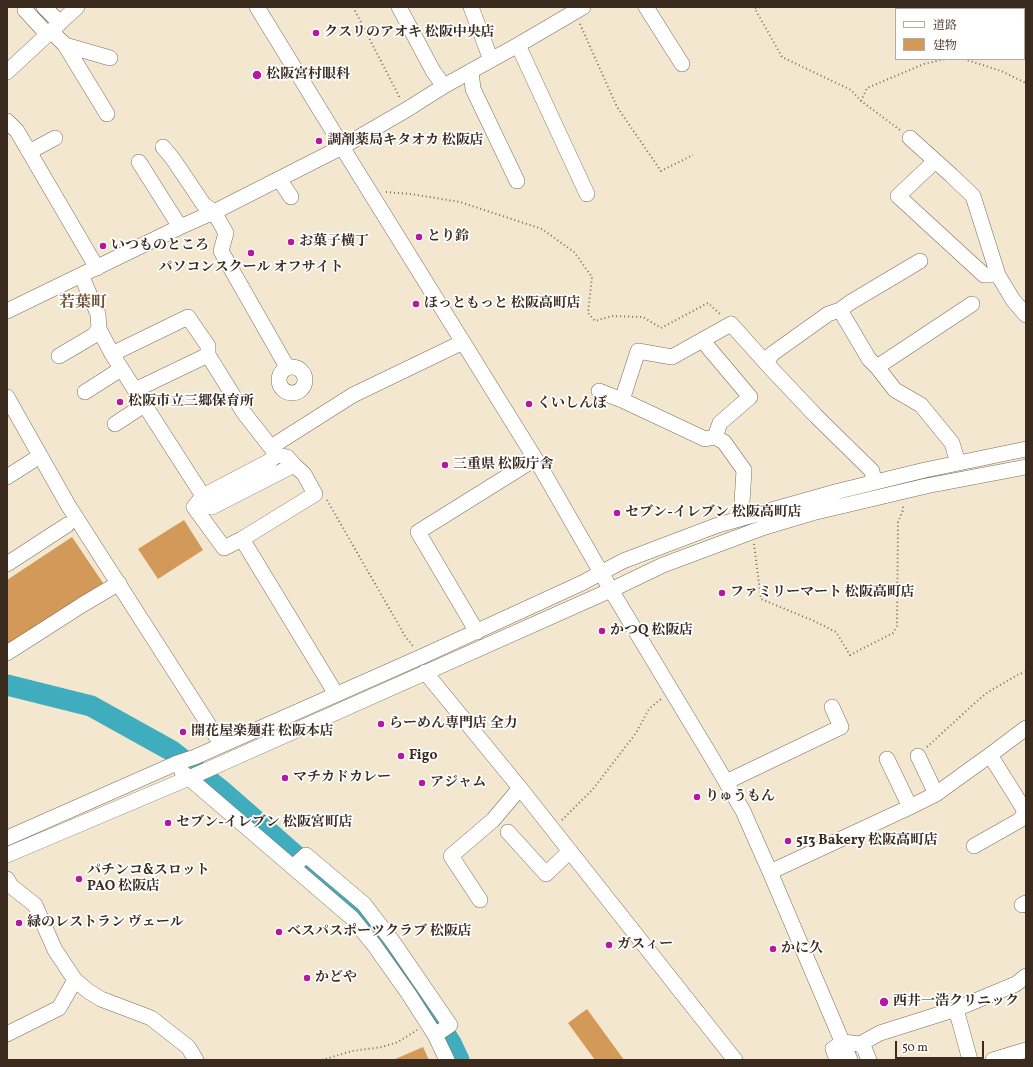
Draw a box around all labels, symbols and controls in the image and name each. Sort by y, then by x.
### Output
legend [895,8,1025,60]
text: 道路 [933,18,957,34]
place label: クスリのアオキ 松阪中央店 [324,25,495,41]
marker: クスリのアオキ 松阪中央店 [311,28,321,38]
text: 建物 [933,38,957,54]
place label: 松阪宮村眼科 [266,67,350,83]
marker: 松阪宮村眼科 [251,69,263,81]
place label: 調剤薬局キタオカ 松阪店 [327,133,484,149]
marker: 調剤薬局キタオカ 松阪店 [314,136,324,146]
place label: とり鈴 [427,229,469,245]
marker: とり鈴 [414,232,424,242]
place label: お菓子横丁 [299,234,369,250]
marker: お菓子横丁 [286,237,296,247]
place label: いつものところ [111,238,209,254]
marker: いつものところ [98,241,108,251]
marker: パソコンスクール オフサイト [246,248,256,258]
place label: パソコンスクール オフサイト [159,260,343,276]
district label: 若葉町 [59,294,107,314]
place label: ほっともっと 松阪高町店 [424,296,581,312]
marker: ほっともっと 松阪高町店 [411,299,421,309]
place label: 松阪市立三郷保育所 [128,394,254,410]
place label: くいしんぼ [537,396,607,412]
marker: 松阪市立三郷保育所 [115,397,125,407]
marker: くいしんぼ [524,399,534,409]
place label: 三重県 松阪庁舎 [453,457,554,473]
marker: 三重県 松阪庁舎 [440,460,450,470]
place label: セブン-イレブン 松阪高町店 [625,505,802,521]
marker: セブン-イレブン 松阪高町店 [612,508,622,518]
place label: ファミリーマート 松阪高町店 [730,585,915,601]
marker: ファミリーマート 松阪高町店 [717,588,727,598]
place label: かつQ 松阪店 [610,623,693,639]
marker: かつQ 松阪店 [597,626,607,636]
place label: らーめん専門店 全力 [389,716,518,732]
marker: らーめん専門店 全力 [376,719,386,729]
place label: 開花屋楽麺荘 松阪本店 [191,724,334,740]
marker: 開花屋楽麺荘 松阪本店 [178,727,188,737]
place label: Figo [409,748,437,764]
marker: Figo [396,751,406,761]
place label: マチカドカレー [293,770,391,786]
marker: マチカドカレー [280,773,290,783]
place label: アジャム [430,775,486,791]
marker: アジャム [417,778,427,788]
place label: りゅうもん [705,789,775,805]
marker: りゅうもん [692,792,702,802]
place label: セブン-イレブン 松阪宮町店 [176,815,353,831]
marker: セブン-イレブン 松阪宮町店 [163,818,173,828]
place label: 513 Bakery 松阪高町店 [796,833,938,849]
marker: 513 Bakery 松阪高町店 [783,836,793,846]
place label: パチンコ&スロット PAO 松阪店 [87,863,210,896]
marker: パチンコ&スロット PAO 松阪店 [74,874,84,884]
place label: 緑のレストラン ヴェール [27,915,184,931]
marker: 緑のレストラン ヴェール [14,918,24,928]
place label: ベスパスポーツクラブ 松阪店 [287,924,472,940]
marker: ベスパスポーツクラブ 松阪店 [274,927,284,937]
place label: ガスィー [617,937,673,953]
marker: ガスィー [604,940,614,950]
place label: かに久 [781,941,823,957]
marker: かに久 [768,944,778,954]
place label: かどや [315,970,357,986]
marker: かどや [302,973,312,983]
place label: 西井一浩クリニック [893,994,1019,1010]
marker: 西井一浩クリニック [878,996,890,1008]
scale bar [897,1033,986,1059]
text: 50 m [902,1040,928,1056]

